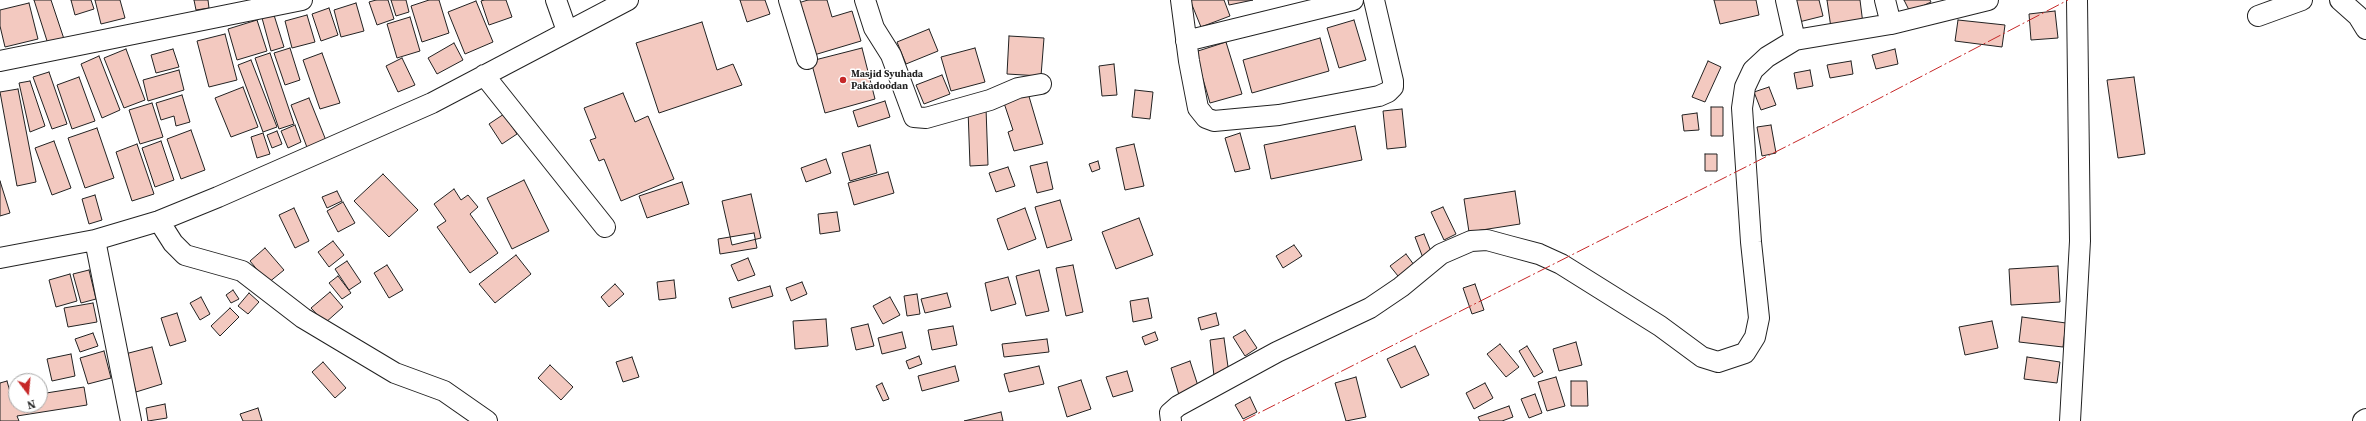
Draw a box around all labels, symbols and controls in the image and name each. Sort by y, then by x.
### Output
place label: Masjid Syuhada Pakadoodan [851,68,923,92]
marker: Masjid Syuhada Pakadoodan [838,75,848,85]
north arrow [8,373,48,413]
text: N [25,396,37,412]

